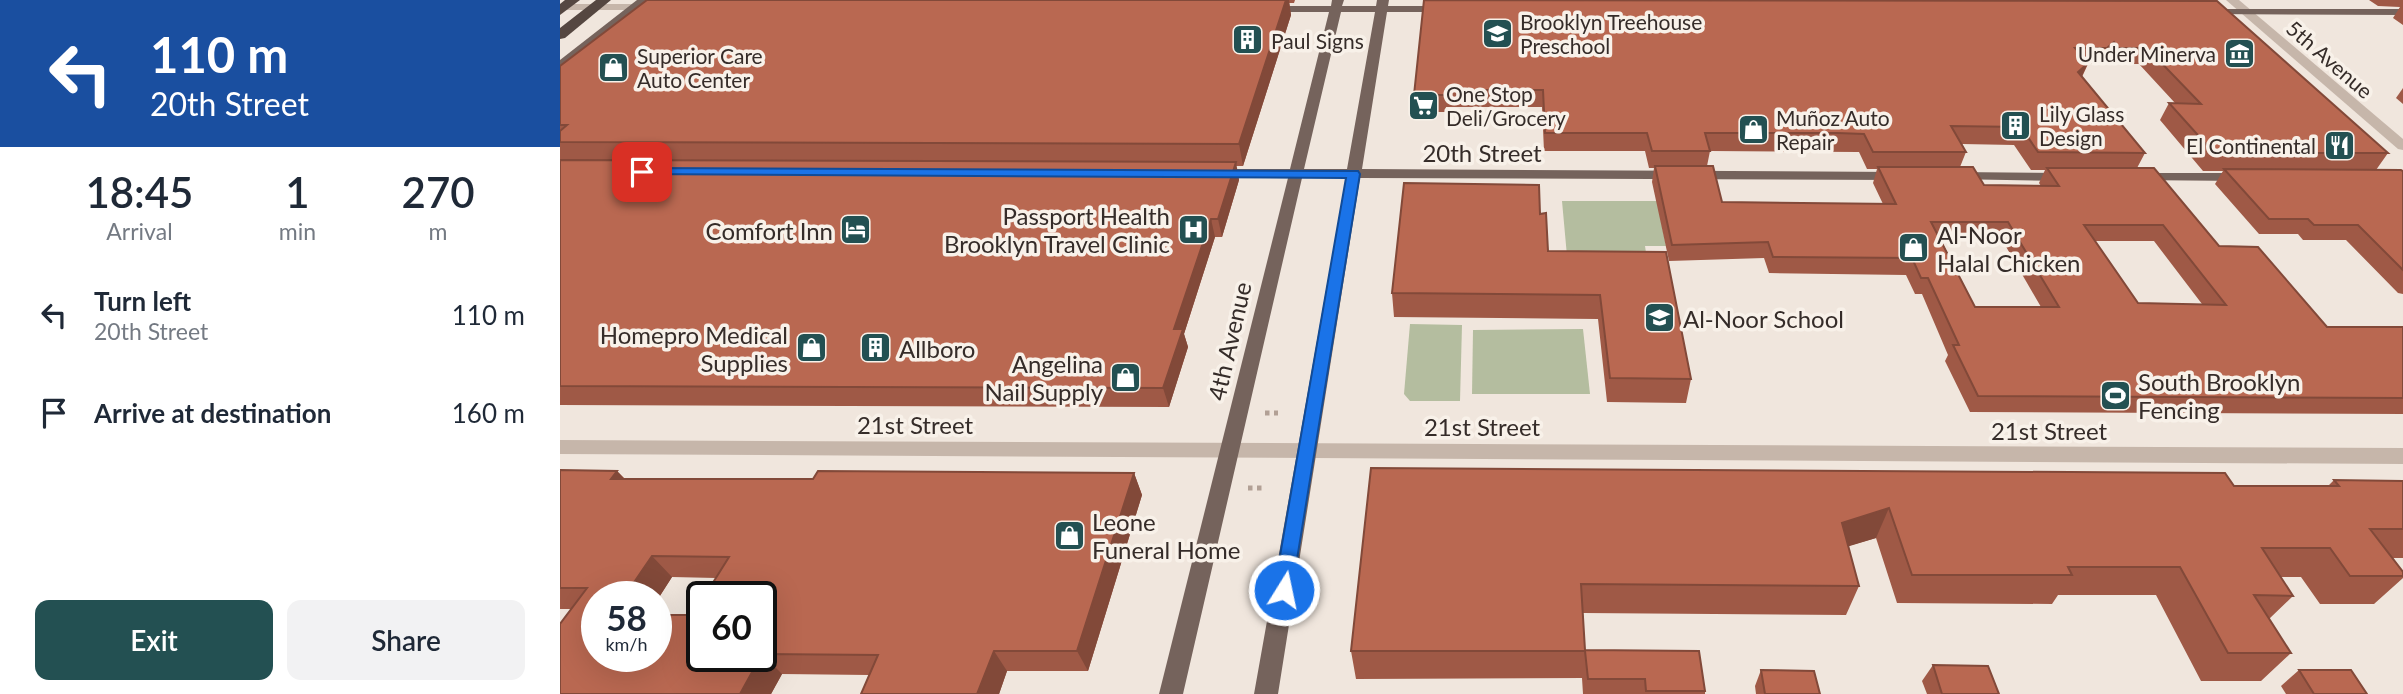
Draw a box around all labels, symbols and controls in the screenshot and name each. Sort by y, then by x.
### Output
place label: Brooklyn Treehouse Preschool [1520,9,1702,58]
street label: 5th Avenue [2282,15,2378,103]
school or university icon: Brooklyn Treehouse Preschool [1480,16,1514,50]
building icon: Paul Signs [1231,23,1265,57]
text: 110 m [150,25,288,83]
icon: left [35,28,126,119]
place label: Paul Signs [1271,28,1364,53]
museum icon: Under Minerva [2222,36,2256,70]
place label: Under Minerva [2078,41,2216,66]
place label: Superior Care Auto Center [637,43,763,92]
shop icon: Superior Care Auto Center [597,50,631,84]
place label: One Stop Deli/Grocery [1446,81,1566,130]
text: 20th Street [150,84,309,123]
supermarket icon: One Stop Deli/Grocery [1406,88,1440,122]
place label: Lily Glass Design [2039,101,2124,150]
place label: Muñoz Auto Repair [1776,105,1890,154]
building icon: Lily Glass Design [1999,108,2033,142]
shop icon: Muñoz Auto Repair [1736,112,1770,146]
restaurant icon: El Continental [2322,128,2356,162]
place label: El Continental [2186,133,2316,158]
street label: 20th Street [1422,138,1542,167]
pin [612,142,672,202]
icon: arrive [623,153,661,191]
text: 18:45 [85,167,193,217]
text: 1 [285,167,310,217]
text: 270 [402,167,475,217]
place label: Passport Health Brooklyn Travel Clinic [944,201,1170,258]
hospital icon: Passport Health Brooklyn Travel Clinic [1176,212,1210,246]
hotel icon: Comfort Inn [839,213,873,247]
place label: Comfort Inn [706,216,833,245]
text: Arrival [106,217,173,245]
text: min [279,217,316,245]
text: m [429,217,448,245]
place label: Al-Noor Halal Chicken [1937,220,2081,277]
shop icon: Al-Noor Halal Chicken [1897,231,1931,265]
street label: 4th Avenue [1201,279,1257,403]
text: Turn left [94,285,191,317]
icon: left [35,296,73,334]
text: 110 m [452,299,525,331]
school or university icon: Al-Noor School [1643,301,1677,335]
place label: Al-Noor School [1683,304,1844,333]
text: 20th Street [94,317,208,345]
place label: Homepro Medical Supplies [600,320,788,377]
shop icon: Homepro Medical Supplies [794,331,828,365]
building icon: Allboro [859,331,893,365]
place label: Allboro [899,334,975,363]
place label: Angelina Nail Supply [984,349,1104,406]
shop icon: Angelina Nail Supply [1109,360,1143,394]
place label: South Brooklyn Fencing [2138,367,2300,424]
sports icon: South Brooklyn Fencing [2098,378,2132,412]
icon: arrive [35,394,73,432]
text: Arrive at destination [94,397,331,429]
text: 160 m [452,397,525,429]
street label: 21st Street [857,410,973,439]
street label: 21st Street [1424,412,1540,441]
street label: 21st Street [1991,416,2107,445]
place label: Leone Funeral Home [1092,507,1240,564]
shop icon: Leone Funeral Home [1052,518,1086,552]
position arrow [1247,553,1321,627]
speed limit sign: 60 [686,581,777,672]
text: 58 [606,596,647,638]
button: Exit [35,600,273,680]
button: Share [287,600,525,680]
text: km/h [605,633,648,655]

